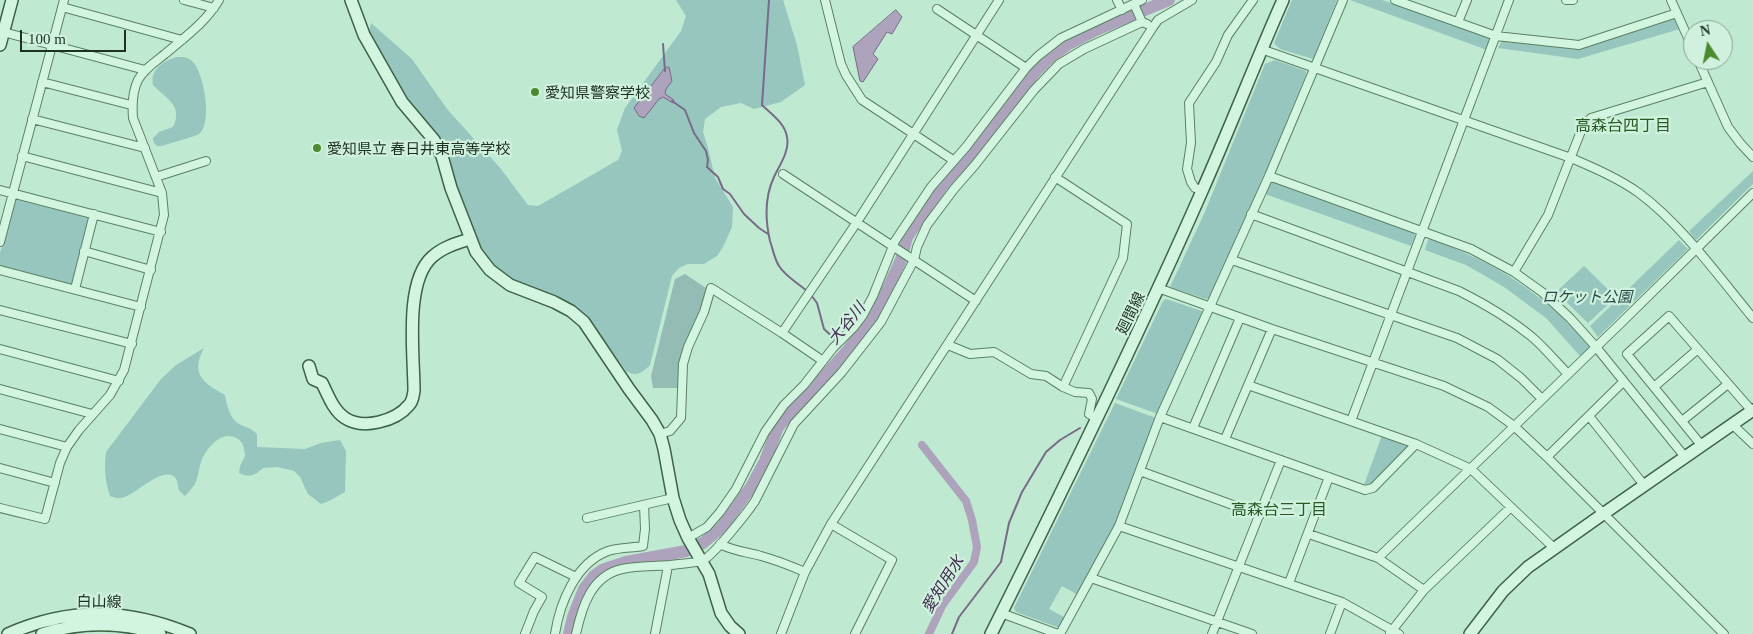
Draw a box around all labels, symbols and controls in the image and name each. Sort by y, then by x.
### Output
scale bar [22,20,129,52]
north arrow [1683,20,1733,70]
text: N [1699,22,1712,39]
text: 100 m [28,31,66,47]
place label: 愛知県警察学校 [545,83,650,101]
marker: 愛知県警察学校 [529,86,541,98]
district label: 高森台四丁目 [1575,115,1671,135]
place label: 愛知県立 春日井東高等学校 [327,139,510,157]
marker: 愛知県立 春日井東高等学校 [311,142,323,154]
park label: ロケット公園 [1542,287,1632,305]
street label: 廻間線 [1112,289,1148,337]
water label: 大谷川 [823,298,869,348]
district label: 高森台三丁目 [1231,499,1327,519]
water label: 愛知用水 [917,552,967,616]
street label: 白山線 [76,592,122,610]

